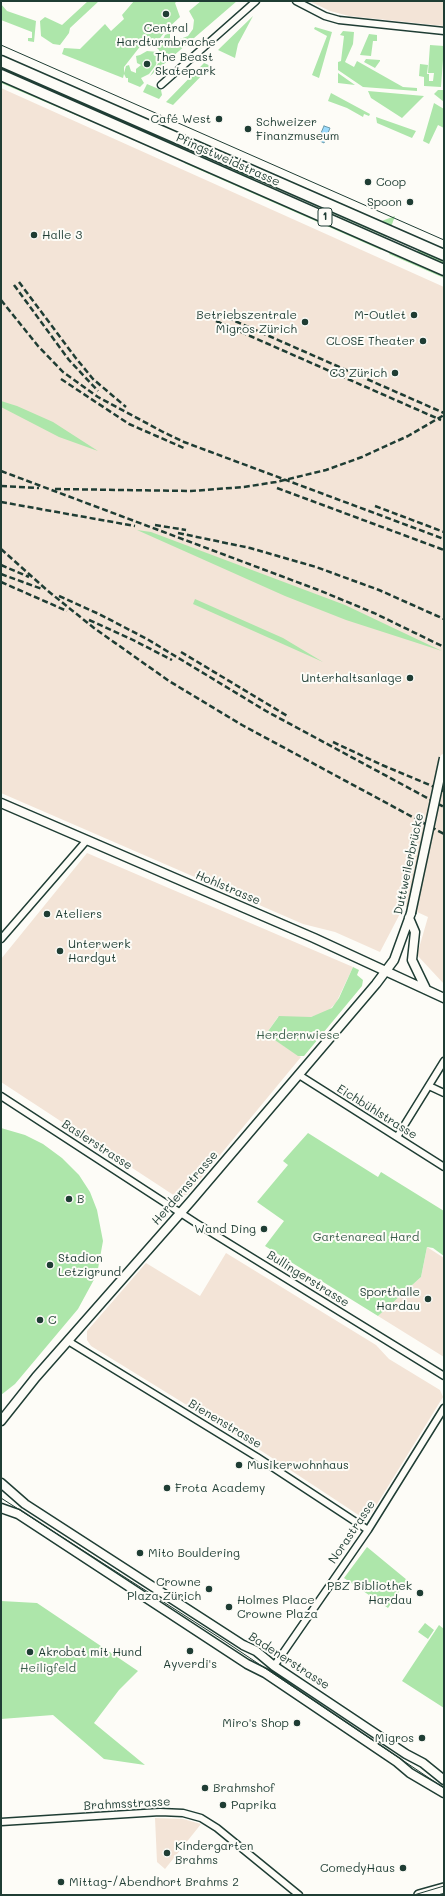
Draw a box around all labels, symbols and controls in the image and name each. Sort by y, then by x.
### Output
marker: Central Hardturmbrache [161,9,171,19]
place label: Central Hardturmbrache [116,21,216,49]
place label: The Beast Skatepark [155,50,216,78]
marker: The Beast Skatepark [142,59,152,69]
place label: Café West [150,112,211,126]
marker: Café West [214,114,224,124]
place label: Schweizer Finanzmuseum [256,115,339,143]
marker: Schweizer Finanzmuseum [243,124,253,134]
street label: Pfingstweidstrasse [174,131,282,189]
place label: Coop [376,175,406,189]
marker: Coop [363,177,373,187]
place label: Spoon [367,195,402,209]
marker: Spoon [405,197,415,207]
road number: 1 [318,208,332,226]
place label: Halle 3 [42,228,82,242]
marker: Halle 3 [29,230,39,240]
place label: Betriebszentrale Migros Zürich [196,308,297,336]
place label: M-Outlet [354,308,406,322]
marker: M-Outlet [409,310,419,320]
marker: Betriebszentrale Migros Zürich [300,317,310,327]
place label: CLOSE Theater [326,334,415,348]
marker: CLOSE Theater [418,336,428,346]
place label: C3 Zürich [329,366,387,380]
marker: C3 Zürich [390,368,400,378]
place label: Unterhaltsanlage [301,671,402,685]
marker: Unterhaltsanlage [405,673,415,683]
street label: Duttweilerbrücke [391,812,427,916]
street label: Hohlstrasse [193,868,263,908]
place label: Ateliers [55,907,102,921]
marker: Ateliers [42,909,52,919]
place label: Unterwerk Hardgut [68,937,131,965]
marker: Unterwerk Hardgut [55,946,65,956]
park label: Herdernwiese [256,1028,340,1042]
street label: Eichbühlstrasse [334,1082,420,1142]
street label: Baslerstrasse [59,1117,135,1173]
street label: Herdernstrasse [149,1148,221,1228]
place label: B [77,1192,84,1206]
marker: B [64,1194,74,1204]
place label: Wand Ding [194,1222,256,1236]
marker: Wand Ding [259,1224,269,1234]
park label: Gartenareal Hard [313,1230,419,1244]
street label: Bullingerstrasse [264,1248,352,1310]
place label: Stadion Letzigrund [58,1251,121,1279]
marker: Stadion Letzigrund [45,1260,55,1270]
place label: Sporthalle Hardau [360,1285,420,1313]
marker: Sporthalle Hardau [423,1294,433,1304]
place label: C [48,1313,57,1327]
marker: C [35,1315,45,1325]
street label: Bienenstrasse [186,1396,264,1452]
place label: Musikerwohnhaus [247,1458,349,1472]
marker: Musikerwohnhaus [234,1460,244,1470]
place label: Frota Academy [175,1481,265,1495]
marker: Frota Academy [162,1483,172,1493]
street label: Norastrasse [326,1498,378,1566]
place label: Mito Bouldering [148,1546,240,1560]
marker: Mito Bouldering [135,1548,145,1558]
place label: Crowne Plaza Zürich [127,1575,201,1603]
place label: PBZ Bibliothek Hardau [327,1579,412,1607]
marker: Crowne Plaza Zürich [204,1584,214,1594]
marker: PBZ Bibliothek Hardau [415,1588,425,1598]
place label: Holmes Place Crowne Plaza [237,1593,318,1621]
marker: Holmes Place Crowne Plaza [224,1602,234,1612]
street label: Badenerstrasse [246,1629,332,1693]
place label: Akrobat mit Hund [38,1645,142,1659]
marker: Ayverdi's [185,1646,195,1656]
marker: Akrobat mit Hund [25,1647,35,1657]
place label: Ayverdi's [163,1657,217,1671]
park label: Heiligfeld [20,1661,76,1675]
place label: Miro's Shop [222,1716,289,1730]
marker: Miro's Shop [292,1718,302,1728]
place label: Migros [375,1731,414,1745]
marker: Migros [417,1733,427,1743]
place label: Brahmshof [213,1781,275,1795]
marker: Brahmshof [200,1783,210,1793]
street label: Brahmsstrasse [83,1795,171,1813]
place label: Paprika [231,1798,277,1812]
marker: Paprika [218,1800,228,1810]
place label: Kindergarten Brahms [175,1839,253,1867]
marker: Kindergarten Brahms [162,1848,172,1858]
place label: ComedyHaus [320,1861,395,1875]
marker: ComedyHaus [398,1863,408,1873]
place label: Mittag-/Abendhort Brahms 2 [69,1875,239,1889]
marker: Mittag-/Abendhort Brahms 2 [56,1877,66,1887]

